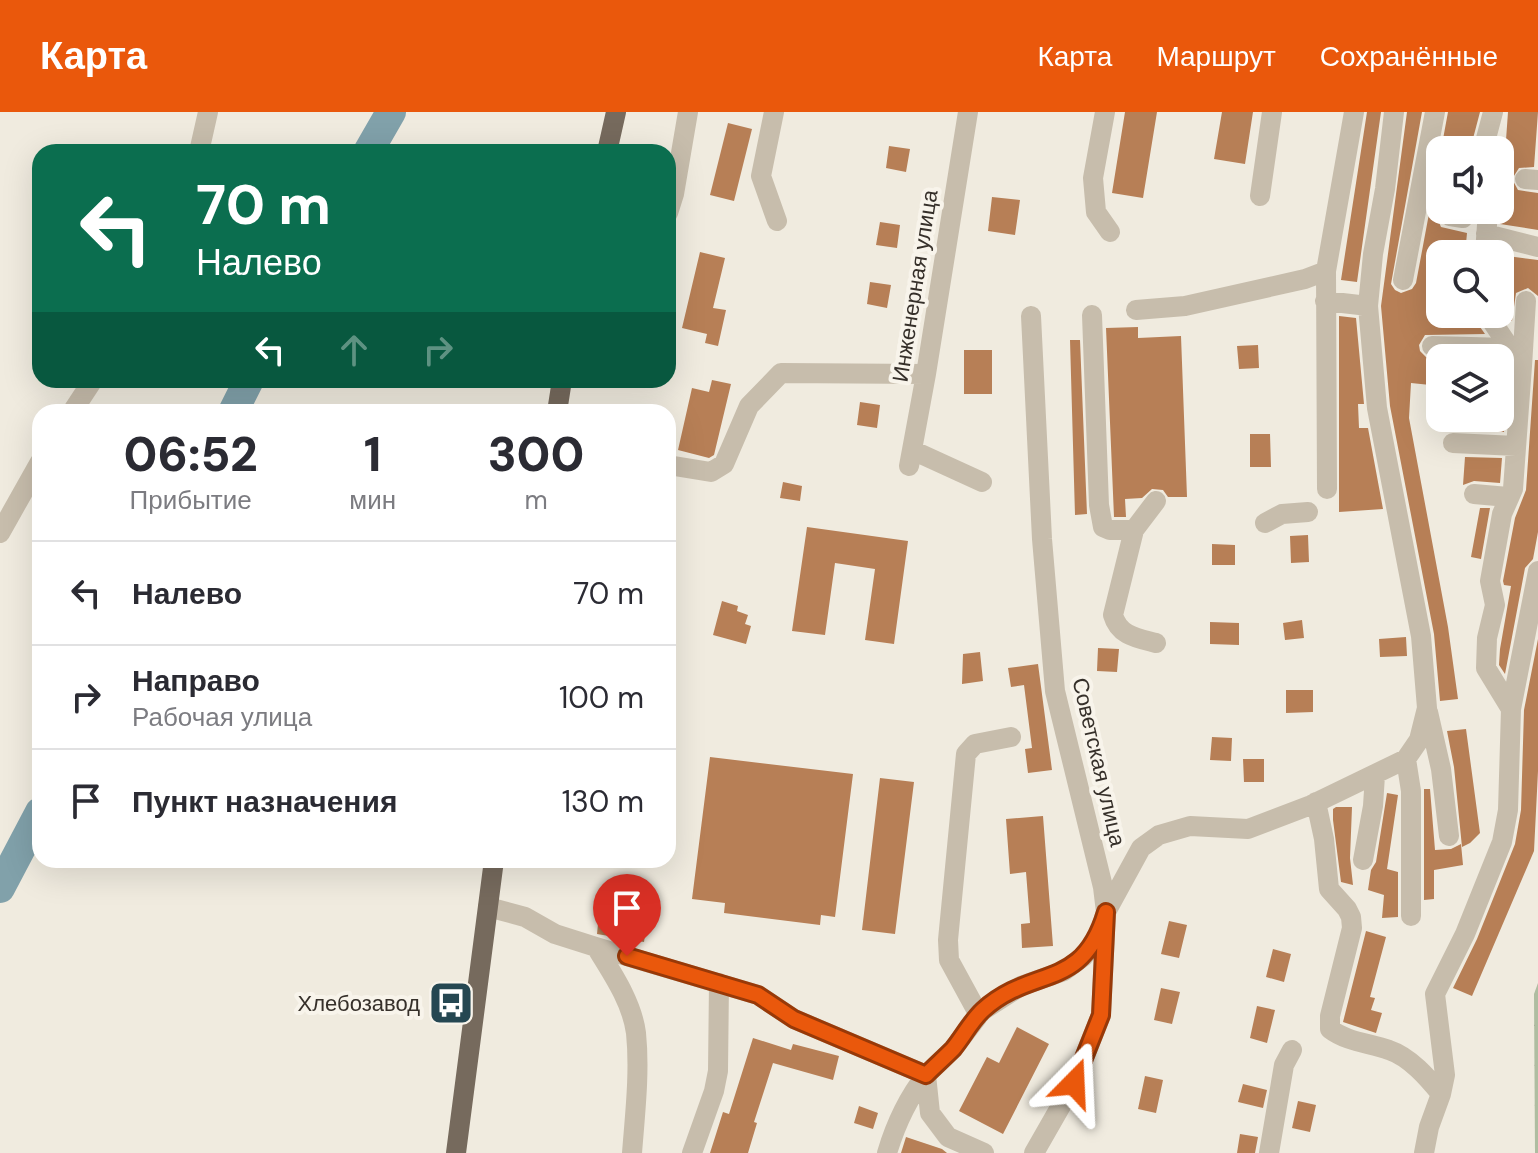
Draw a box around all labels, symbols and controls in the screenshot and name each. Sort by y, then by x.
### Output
text: Карта [40,31,147,81]
text: Карта [1037,38,1112,75]
text: Маршрут [1156,38,1276,75]
text: Сохранённые [1320,38,1498,75]
map controls [1426,136,1514,432]
button: sound [1426,136,1514,224]
text: 70 m [196,168,331,241]
icon: left [64,176,168,280]
street label: Инженерная улица [885,187,945,384]
text: Налево [196,239,322,286]
button: search [1426,240,1514,328]
icon: left [248,328,292,372]
icon: ahead [332,328,376,372]
icon: right [416,328,460,372]
button: layers [1426,344,1514,432]
text: 06:52 [124,423,258,486]
text: 1 [364,423,382,486]
text: 300 [488,423,584,486]
text: Прибытие [130,483,252,517]
text: мин [349,483,396,517]
text: m [524,483,548,517]
icon: left [64,571,108,615]
text: Налево [132,574,242,613]
text: 70 m [573,574,644,613]
text: Направо [132,661,260,700]
icon: right [64,675,108,719]
street label: Советская улица [1065,675,1133,850]
text: 100 m [559,678,644,717]
text: Рабочая улица [132,700,312,734]
icon: arrive [64,779,108,823]
text: Пункт назначения [132,782,397,821]
text: 130 m [562,782,644,821]
pin [593,874,661,956]
icon: arrive [605,886,649,930]
bus stop icon: Хлебозавод [427,979,475,1027]
place label: Хлебозавод [298,989,420,1018]
position arrow [1032,1041,1116,1125]

